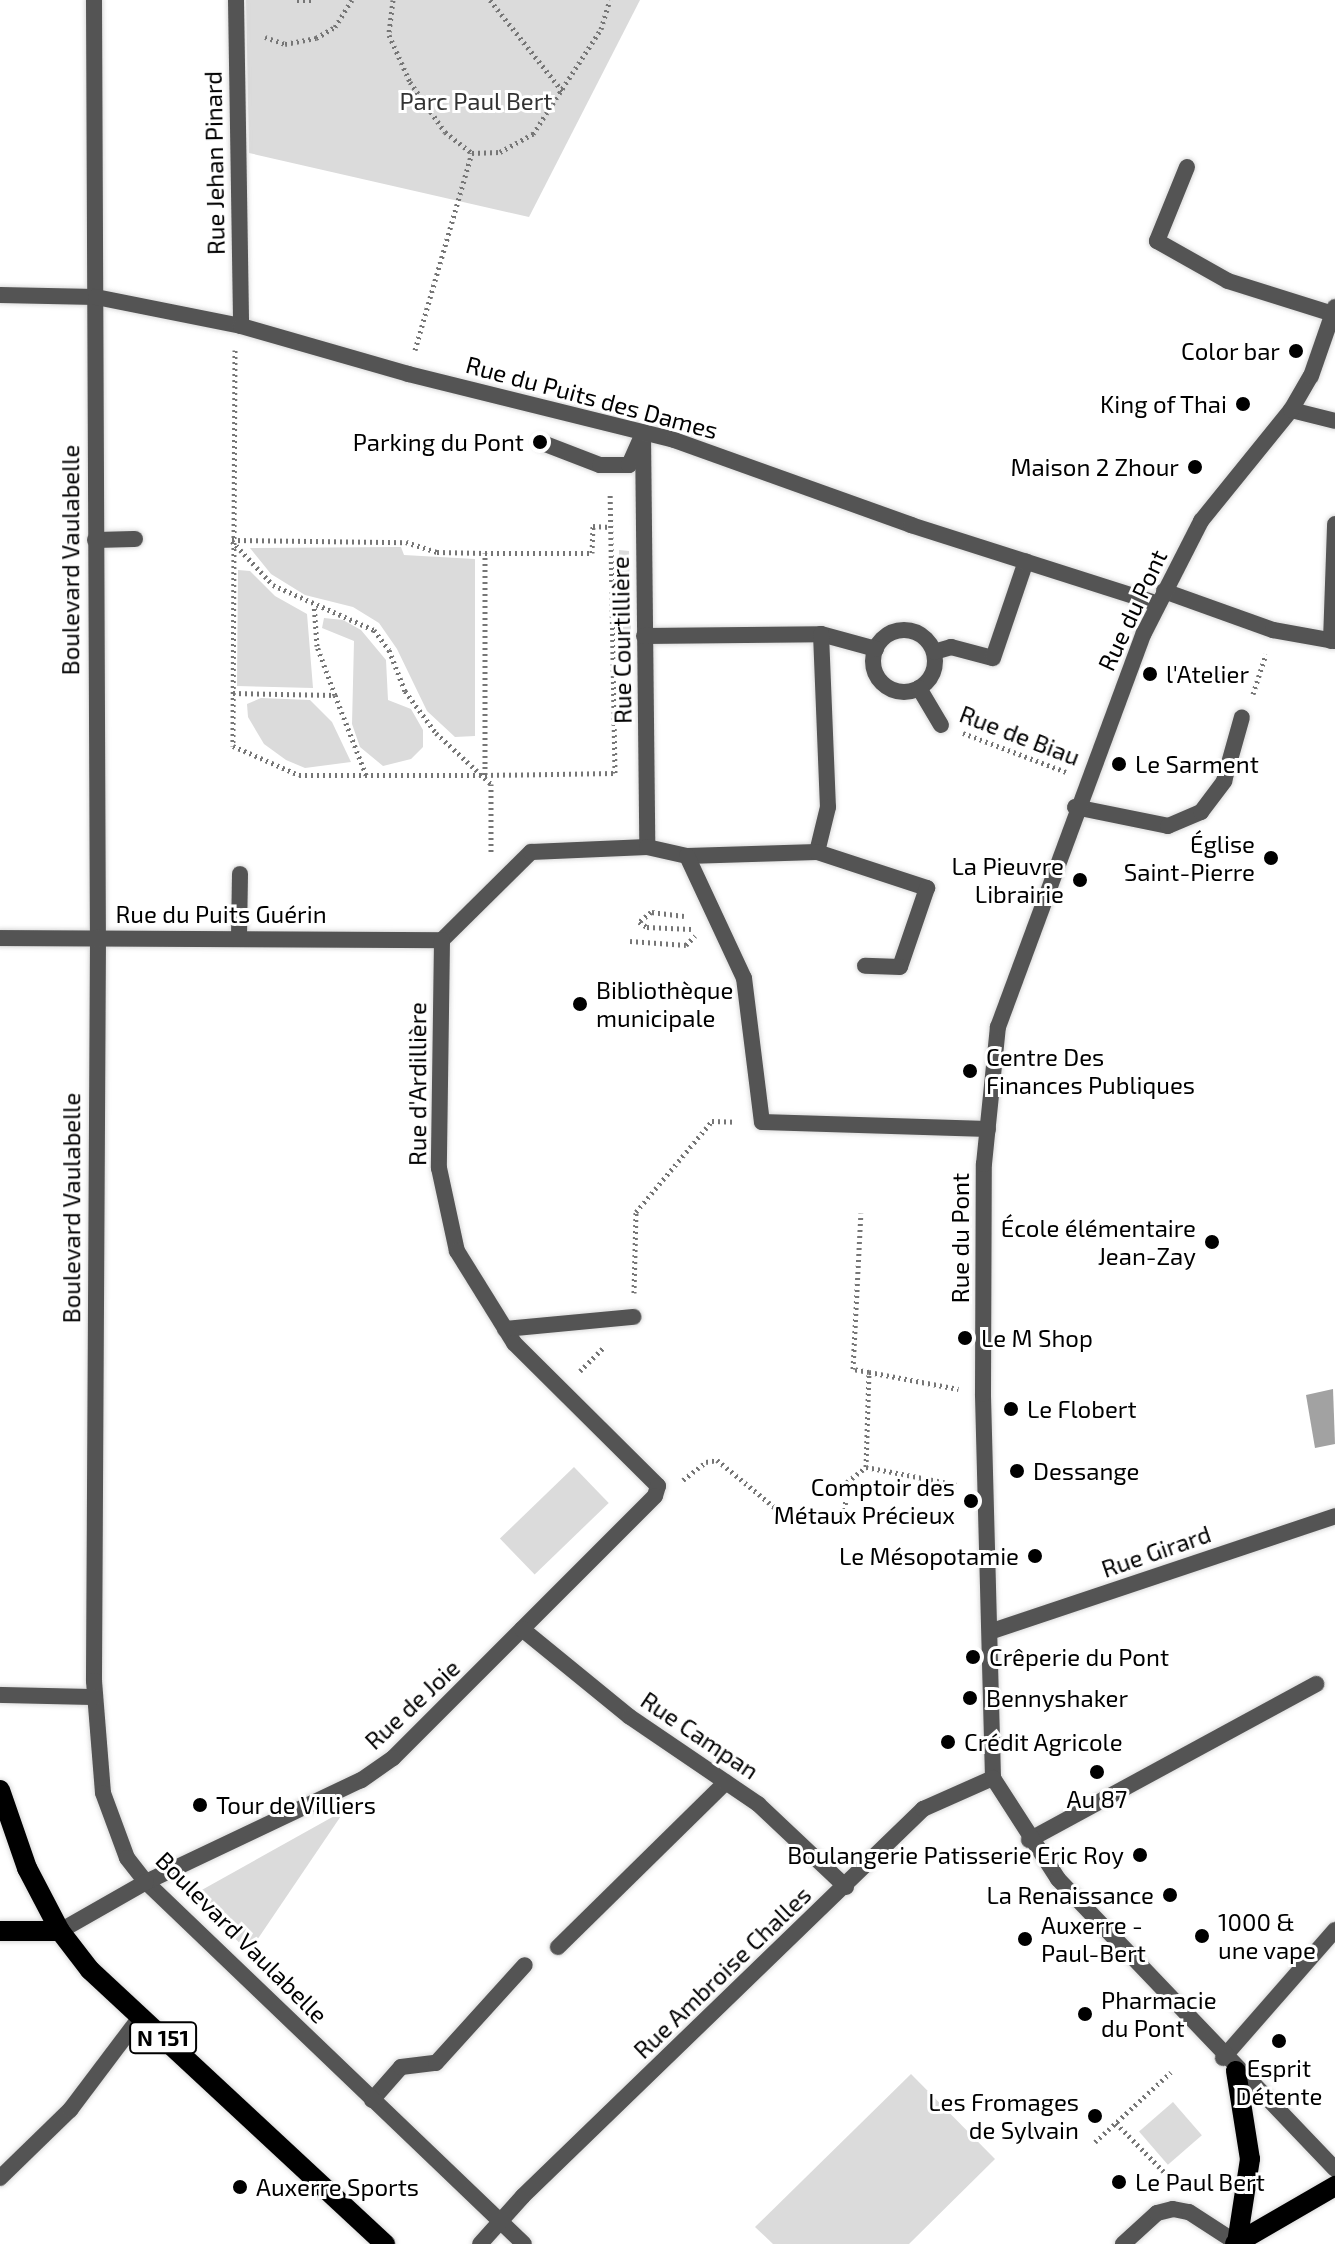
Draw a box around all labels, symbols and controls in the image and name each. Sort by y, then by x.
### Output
street label: Rue Jehan Pinard [198,70,230,256]
park label: Parc Paul Bert [399,87,553,115]
place label: Color bar [1180,337,1280,365]
marker: Color bar [1287,342,1305,360]
street label: Rue du Puits des Dames [463,350,721,444]
place label: King of Thai [1099,390,1227,418]
marker: King of Thai [1234,395,1252,413]
place label: Parking du Pont [353,428,524,456]
marker: Parking du Pont [531,433,549,451]
street label: Boulevard Vaulabelle [56,444,84,676]
place label: Maison 2 Zhour [1010,453,1179,481]
marker: Maison 2 Zhour [1186,458,1204,476]
street label: Rue du Pont [1091,545,1173,675]
street label: Rue Courtillière [605,556,637,724]
place label: l'Atelier [1166,660,1249,688]
marker: l'Atelier [1141,665,1159,683]
street label: Rue de Biau [956,699,1084,771]
place label: Le Sarment [1135,750,1259,778]
marker: Le Sarment [1110,755,1128,773]
place label: Église Saint-Pierre [1124,830,1255,886]
marker: Église Saint-Pierre [1262,849,1280,867]
place label: La Pieuvre Librairie [952,852,1064,908]
marker: La Pieuvre Librairie [1071,871,1089,889]
street label: Rue du Puits Guérin [115,900,327,928]
place label: Bibliothèque municipale [596,976,733,1032]
marker: Bibliothèque municipale [571,995,589,1013]
street label: Rue d'Ardillière [403,1002,431,1166]
place label: Centre Des Finances Publiques [986,1043,1195,1099]
marker: Centre Des Finances Publiques [961,1062,979,1080]
street label: Boulevard Vaulabelle [57,1092,85,1324]
street label: Rue du Pont [946,1173,974,1303]
place label: École élémentaire Jean-Zay [1001,1214,1196,1270]
marker: École élémentaire Jean-Zay [1203,1233,1221,1251]
place label: Le M Shop [981,1324,1093,1352]
marker: Le M Shop [956,1329,974,1347]
place label: Le Flobert [1027,1395,1137,1423]
marker: Le Flobert [1002,1400,1020,1418]
place label: Dessange [1033,1457,1140,1485]
marker: Dessange [1008,1462,1026,1480]
place label: Comptoir des Métaux Précieux [774,1473,955,1529]
marker: Comptoir des Métaux Précieux [962,1492,980,1510]
street label: Rue Girard [1098,1519,1214,1583]
place label: Le Mésopotamie [839,1542,1019,1570]
marker: Le Mésopotamie [1026,1547,1044,1565]
place label: Crêperie du Pont [989,1643,1169,1671]
marker: Crêperie du Pont [964,1648,982,1666]
street label: Rue de Joie [359,1653,465,1755]
place label: Bennyshaker [986,1684,1128,1712]
street label: Rue Campan [636,1685,764,1785]
marker: Bennyshaker [961,1689,979,1707]
place label: Crédit Agricole [964,1728,1123,1756]
marker: Crédit Agricole [939,1733,957,1751]
marker: Au 87 [1088,1763,1106,1781]
place label: Au 87 [1067,1785,1127,1813]
place label: Tour de Villiers [216,1791,377,1819]
marker: Tour de Villiers [191,1796,209,1814]
place label: Boulangerie Patisserie Eric Roy [787,1841,1124,1869]
street label: Boulevard Vaulabelle [150,1845,334,2029]
marker: Boulangerie Patisserie Eric Roy [1131,1846,1149,1864]
street label: Rue Ambroise Challes [627,1880,817,2064]
place label: La Renaissance [987,1881,1154,1909]
marker: La Renaissance [1161,1886,1179,1904]
place label: 1000 & une vape [1218,1908,1316,1964]
place label: Auxerre - Paul-Bert [1041,1911,1146,1967]
marker: 1000 & une vape [1193,1927,1211,1945]
marker: Auxerre - Paul-Bert [1016,1930,1034,1948]
place label: Pharmacie du Pont [1101,1986,1217,2042]
marker: Pharmacie du Pont [1076,2005,1094,2023]
road number: N 151 [129,2020,197,2056]
marker: Esprit Détente [1270,2032,1288,2050]
place label: Esprit Détente [1236,2054,1322,2110]
place label: Les Fromages de Sylvain [928,2088,1079,2144]
marker: Les Fromages de Sylvain [1086,2107,1104,2125]
place label: Le Paul Bert [1135,2168,1265,2196]
place label: Auxerre Sports [256,2173,419,2201]
marker: Le Paul Bert [1110,2173,1128,2191]
marker: Auxerre Sports [231,2178,249,2196]

